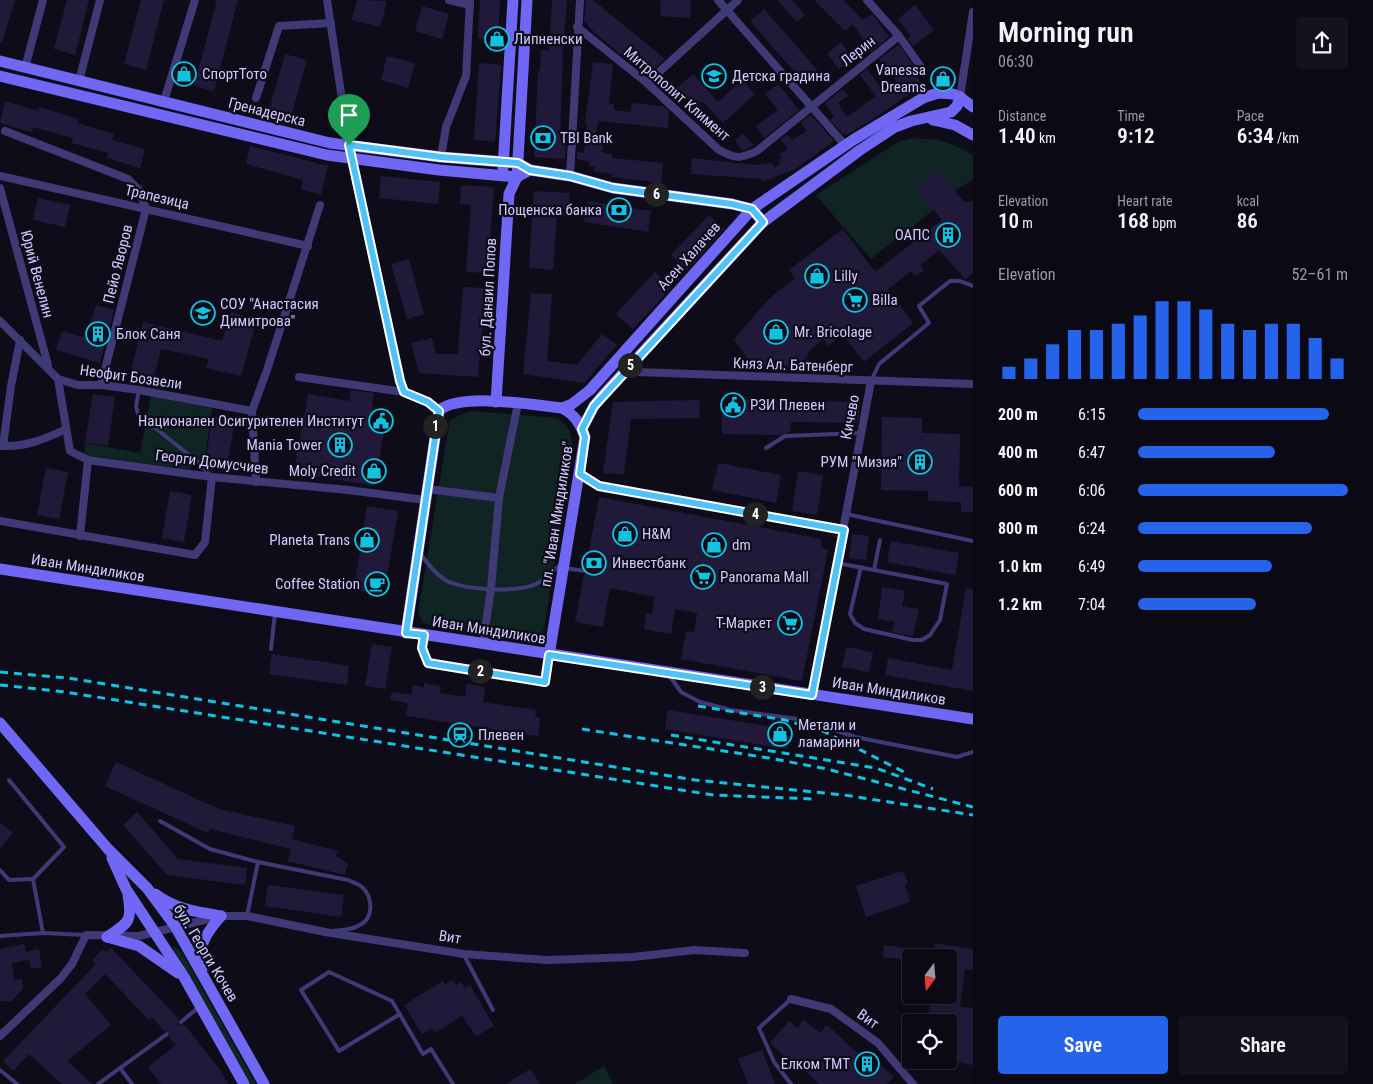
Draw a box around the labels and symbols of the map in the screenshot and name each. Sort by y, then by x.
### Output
shop icon: Липненски [484,26,510,52]
place label: Липненски [514,30,583,48]
street label: Лерин [837,32,879,70]
street label: Митрополит Климент [620,43,734,145]
shop icon: СпортТото [171,61,197,87]
place label: Vanessa Dreams [876,61,926,96]
school or university icon: Детска градина [701,63,727,89]
place label: СпортТото [202,65,267,83]
shop icon: Vanessa Dreams [930,66,956,92]
place label: Детска градина [732,67,830,85]
street label: Гренадерска [227,94,307,130]
pin [328,94,370,145]
bank icon: TBI Bank [530,125,556,151]
place label: TBI Bank [560,129,613,147]
street label: Трапезица [123,181,191,213]
pin: 6 [644,182,668,206]
bank icon: Пощенска банка [606,197,632,223]
place label: Пощенска банка [498,201,602,219]
street label: Асен Халачев [654,218,724,294]
building icon: ОАПС [935,222,961,248]
street label: Пейо Яворов [99,223,137,305]
place label: ОАПС [895,226,930,244]
street label: Юрий Венелин [17,228,57,320]
street label: бул. Данаил Попов [476,237,500,357]
shop icon: Lilly [804,263,830,289]
place label: Lilly [834,267,858,285]
supermarket icon: Billa [842,287,868,313]
place label: Billa [872,291,898,309]
place label: СОУ "Анастасия Димитрова" [220,295,319,330]
school or university icon: СОУ "Анастасия Димитрова" [190,300,216,326]
shop icon: Mr. Bricolage [763,319,789,345]
building icon: Блок Саня [85,321,111,347]
place label: Mr. Bricolage [794,323,872,341]
place label: Блок Саня [116,325,181,343]
pin: 5 [618,352,642,378]
street label: Княз Ал. Батенберг [733,354,854,376]
street label: Неофит Бозвели [79,361,183,393]
public building icon: РЗИ Плевен [720,392,746,418]
street label: Кичево [837,393,863,441]
place label: РЗИ Плевен [750,396,825,414]
public building icon: Национален Осигурителен Институт [368,408,394,434]
place label: Национален Осигурителен Институт [138,412,364,430]
pin: 1 [422,414,448,438]
building icon: Mania Tower [327,432,353,458]
place label: Mania Tower [246,436,322,454]
street label: пл. "Иван Миндиликов" [537,440,577,588]
street label: Георги Домусчиев [154,446,270,478]
building icon: РУМ "Мизия" [907,449,933,475]
place label: РУМ "Мизия" [821,453,902,471]
shop icon: Moly Credit [361,458,387,484]
place label: Moly Credit [289,462,356,480]
pin: 4 [742,502,768,526]
shop icon: H&M [612,521,638,547]
place label: H&M [642,525,671,543]
shop icon: Planeta Trans [354,527,380,553]
place label: Planeta Trans [269,531,350,549]
shop icon: dm [701,532,727,558]
place label: dm [732,536,751,554]
street label: Иван Миндиликов [30,550,146,586]
bank icon: Инвестбанк [581,550,607,576]
place label: Инвестбанк [612,554,686,572]
supermarket icon: Panorama Mall [690,564,716,590]
place label: Panorama Mall [720,568,809,586]
cafe icon: Coffee Station [364,571,390,597]
place label: Coffee Station [275,575,360,593]
supermarket icon: Т-Маркет [777,610,803,636]
street label: Иван Миндиликов [431,612,547,648]
place label: Т-Маркет [716,614,772,632]
pin: 2 [468,658,492,684]
street label: Иван Миндиликов [831,673,947,709]
pin: 3 [750,674,774,700]
place label: Метали и ламарини [798,716,860,751]
shop icon: Метали и ламарини [767,721,793,747]
station icon: Плевен [447,722,473,748]
place label: Плевен [478,726,524,744]
street label: бул. Георги Кочев [170,901,242,1005]
street label: Вит [438,926,462,948]
north arrow [902,949,958,1004]
street label: Вит [854,1005,882,1033]
building icon: Елком ТМТ [854,1051,880,1077]
place label: Елком ТМТ [781,1055,850,1073]

